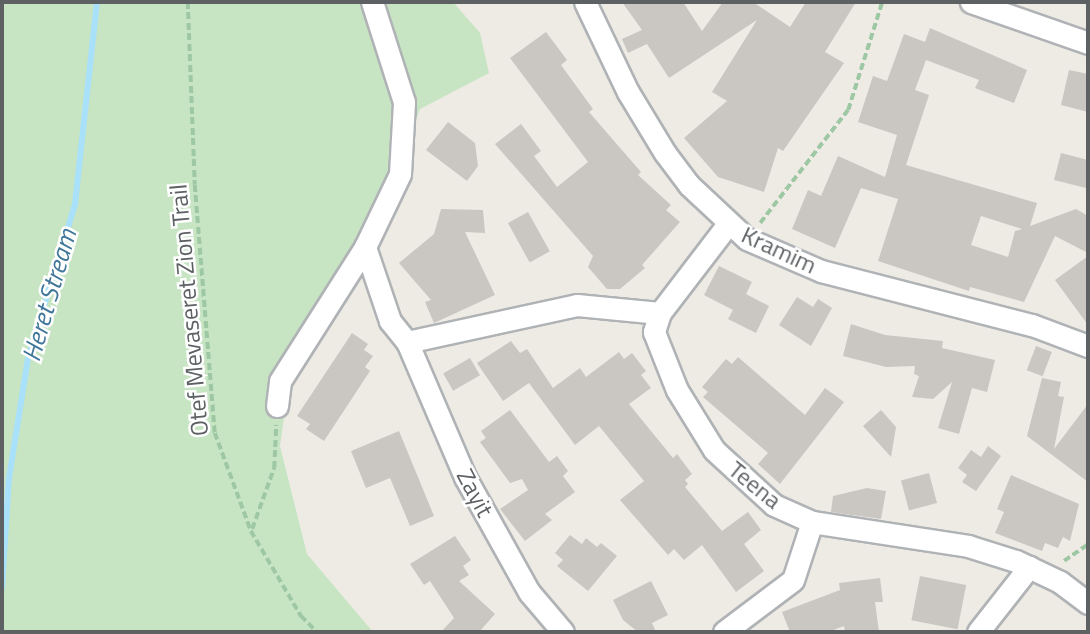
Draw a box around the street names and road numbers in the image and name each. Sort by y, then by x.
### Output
street label: Otef Mevaseret Zion Trail [164,183,214,437]
street label: Kramim [737,220,821,280]
street label: Teena [723,455,787,515]
street label: Zayit [451,464,499,522]

